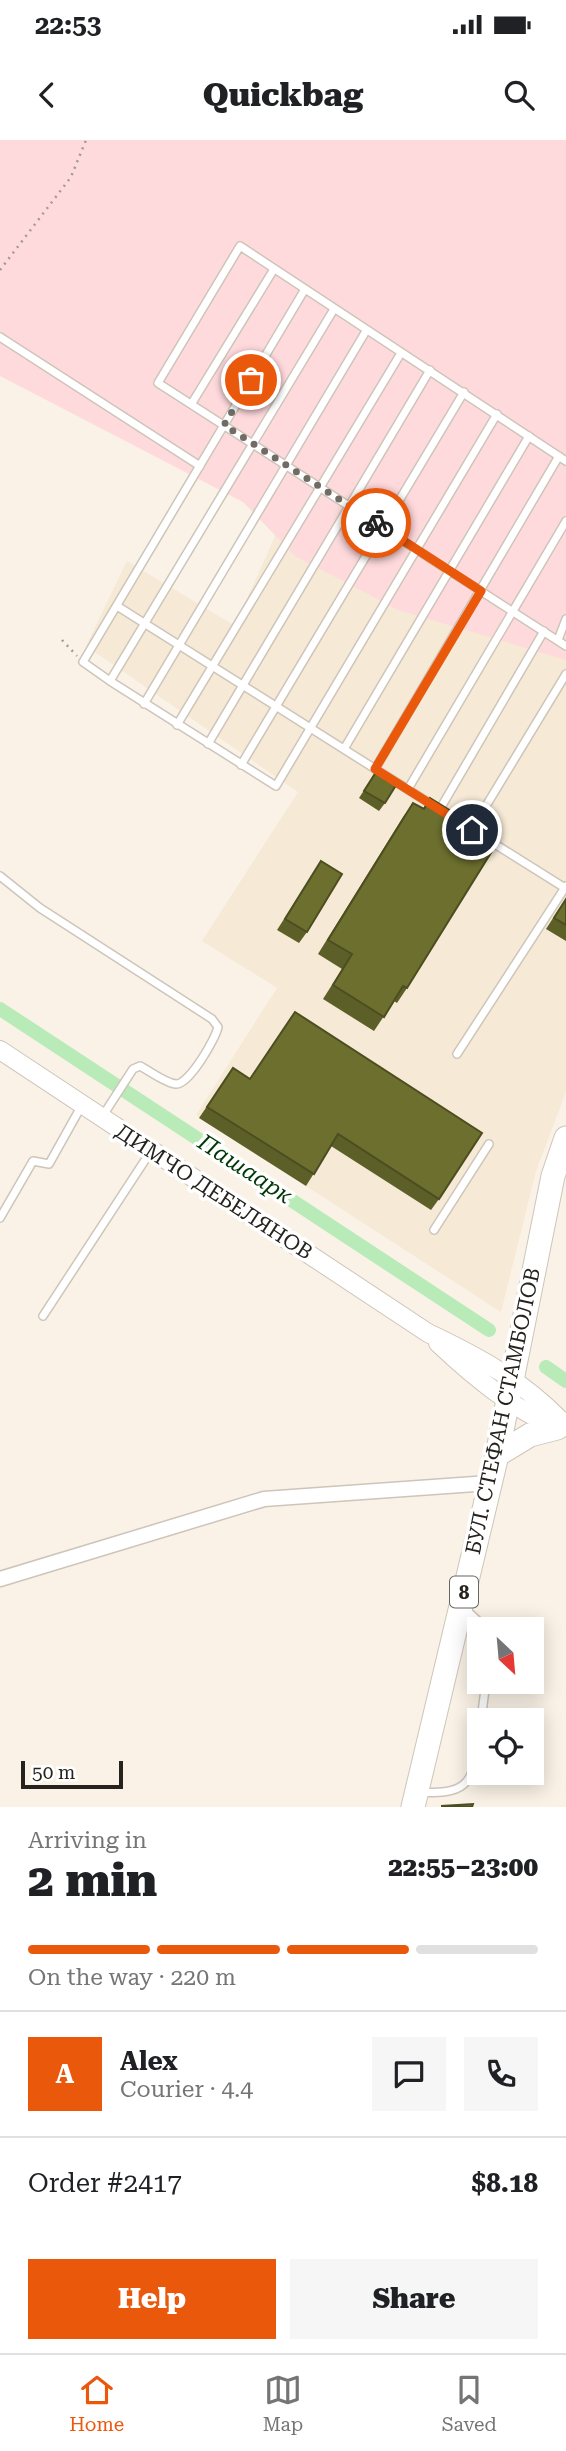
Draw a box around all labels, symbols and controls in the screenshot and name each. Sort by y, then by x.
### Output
text: 22:53 [35,10,101,40]
icon: back [28,76,66,114]
text: Quickbag [203,76,363,114]
icon: search [500,76,538,114]
pin [221,350,281,410]
icon: bag [232,361,270,399]
courier [341,488,411,558]
icon: bike [357,504,395,542]
pin [442,800,502,860]
icon: home [453,811,491,849]
street label: ДИМЧО ДЕБЕЛЯНОВ [111,1119,317,1265]
water label: Пашаарк [192,1128,297,1210]
street label: БУЛ. СТЕФАН СТАМБОЛОВ [461,1265,545,1557]
road number: 8 [450,1576,478,1608]
north arrow [467,1617,544,1694]
map controls [467,1617,544,1785]
button: locate [467,1708,544,1785]
scale bar [21,1758,122,1790]
text: 50 m [32,1761,75,1784]
text: Arriving in [28,1827,147,1854]
text: 22:55–23:00 [388,1852,538,1882]
text: 2 min [28,1853,157,1907]
text: On the way · 220 m [28,1964,236,1991]
button: chat [372,2037,446,2111]
button: phone [464,2037,538,2111]
text: Alex [120,2046,178,2076]
text: A [56,2059,74,2089]
text: Courier · 4.4 [120,2076,253,2103]
text: Order #2417 [28,2168,182,2198]
text: $8.18 [472,2168,538,2198]
button: Help [28,2259,276,2339]
button: Share [290,2259,538,2339]
tab: Home [69,2371,124,2436]
tab: Map [263,2371,303,2436]
tab: Saved [442,2371,497,2436]

